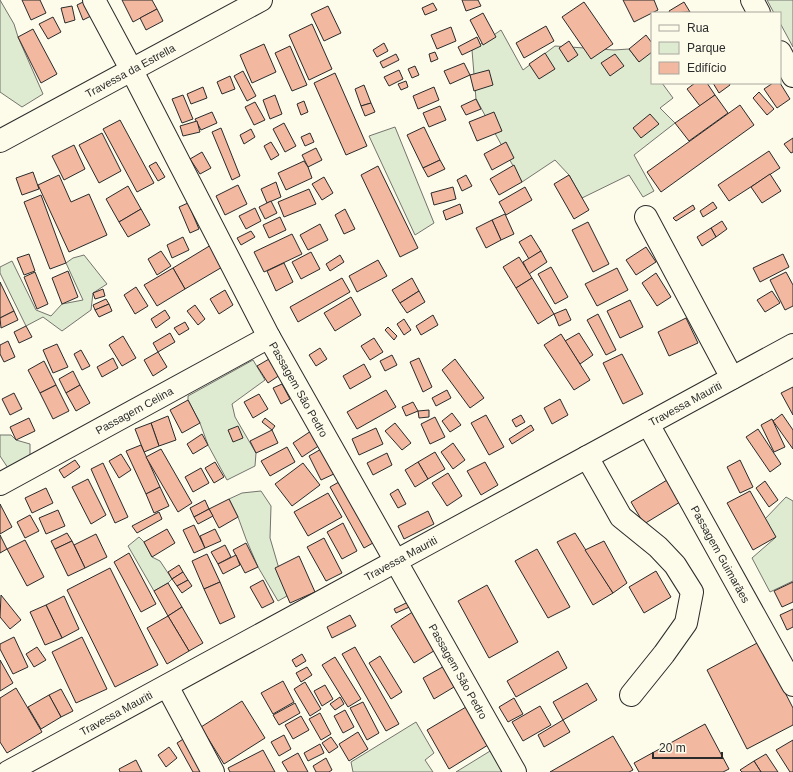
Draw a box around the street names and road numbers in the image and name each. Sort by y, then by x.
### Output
street label: Travessa da Estrella [83,41,178,100]
street label: Passagem São Pedro [267,340,330,439]
street label: Travessa Mauriti [647,379,724,428]
street label: Passagem Celina [94,384,176,437]
street label: Passagem Guimarães [689,504,752,605]
street label: Travessa Mauriti [362,534,439,583]
street label: Passagem São Pedro [427,622,490,721]
street label: Travessa Mauriti [78,689,154,738]

